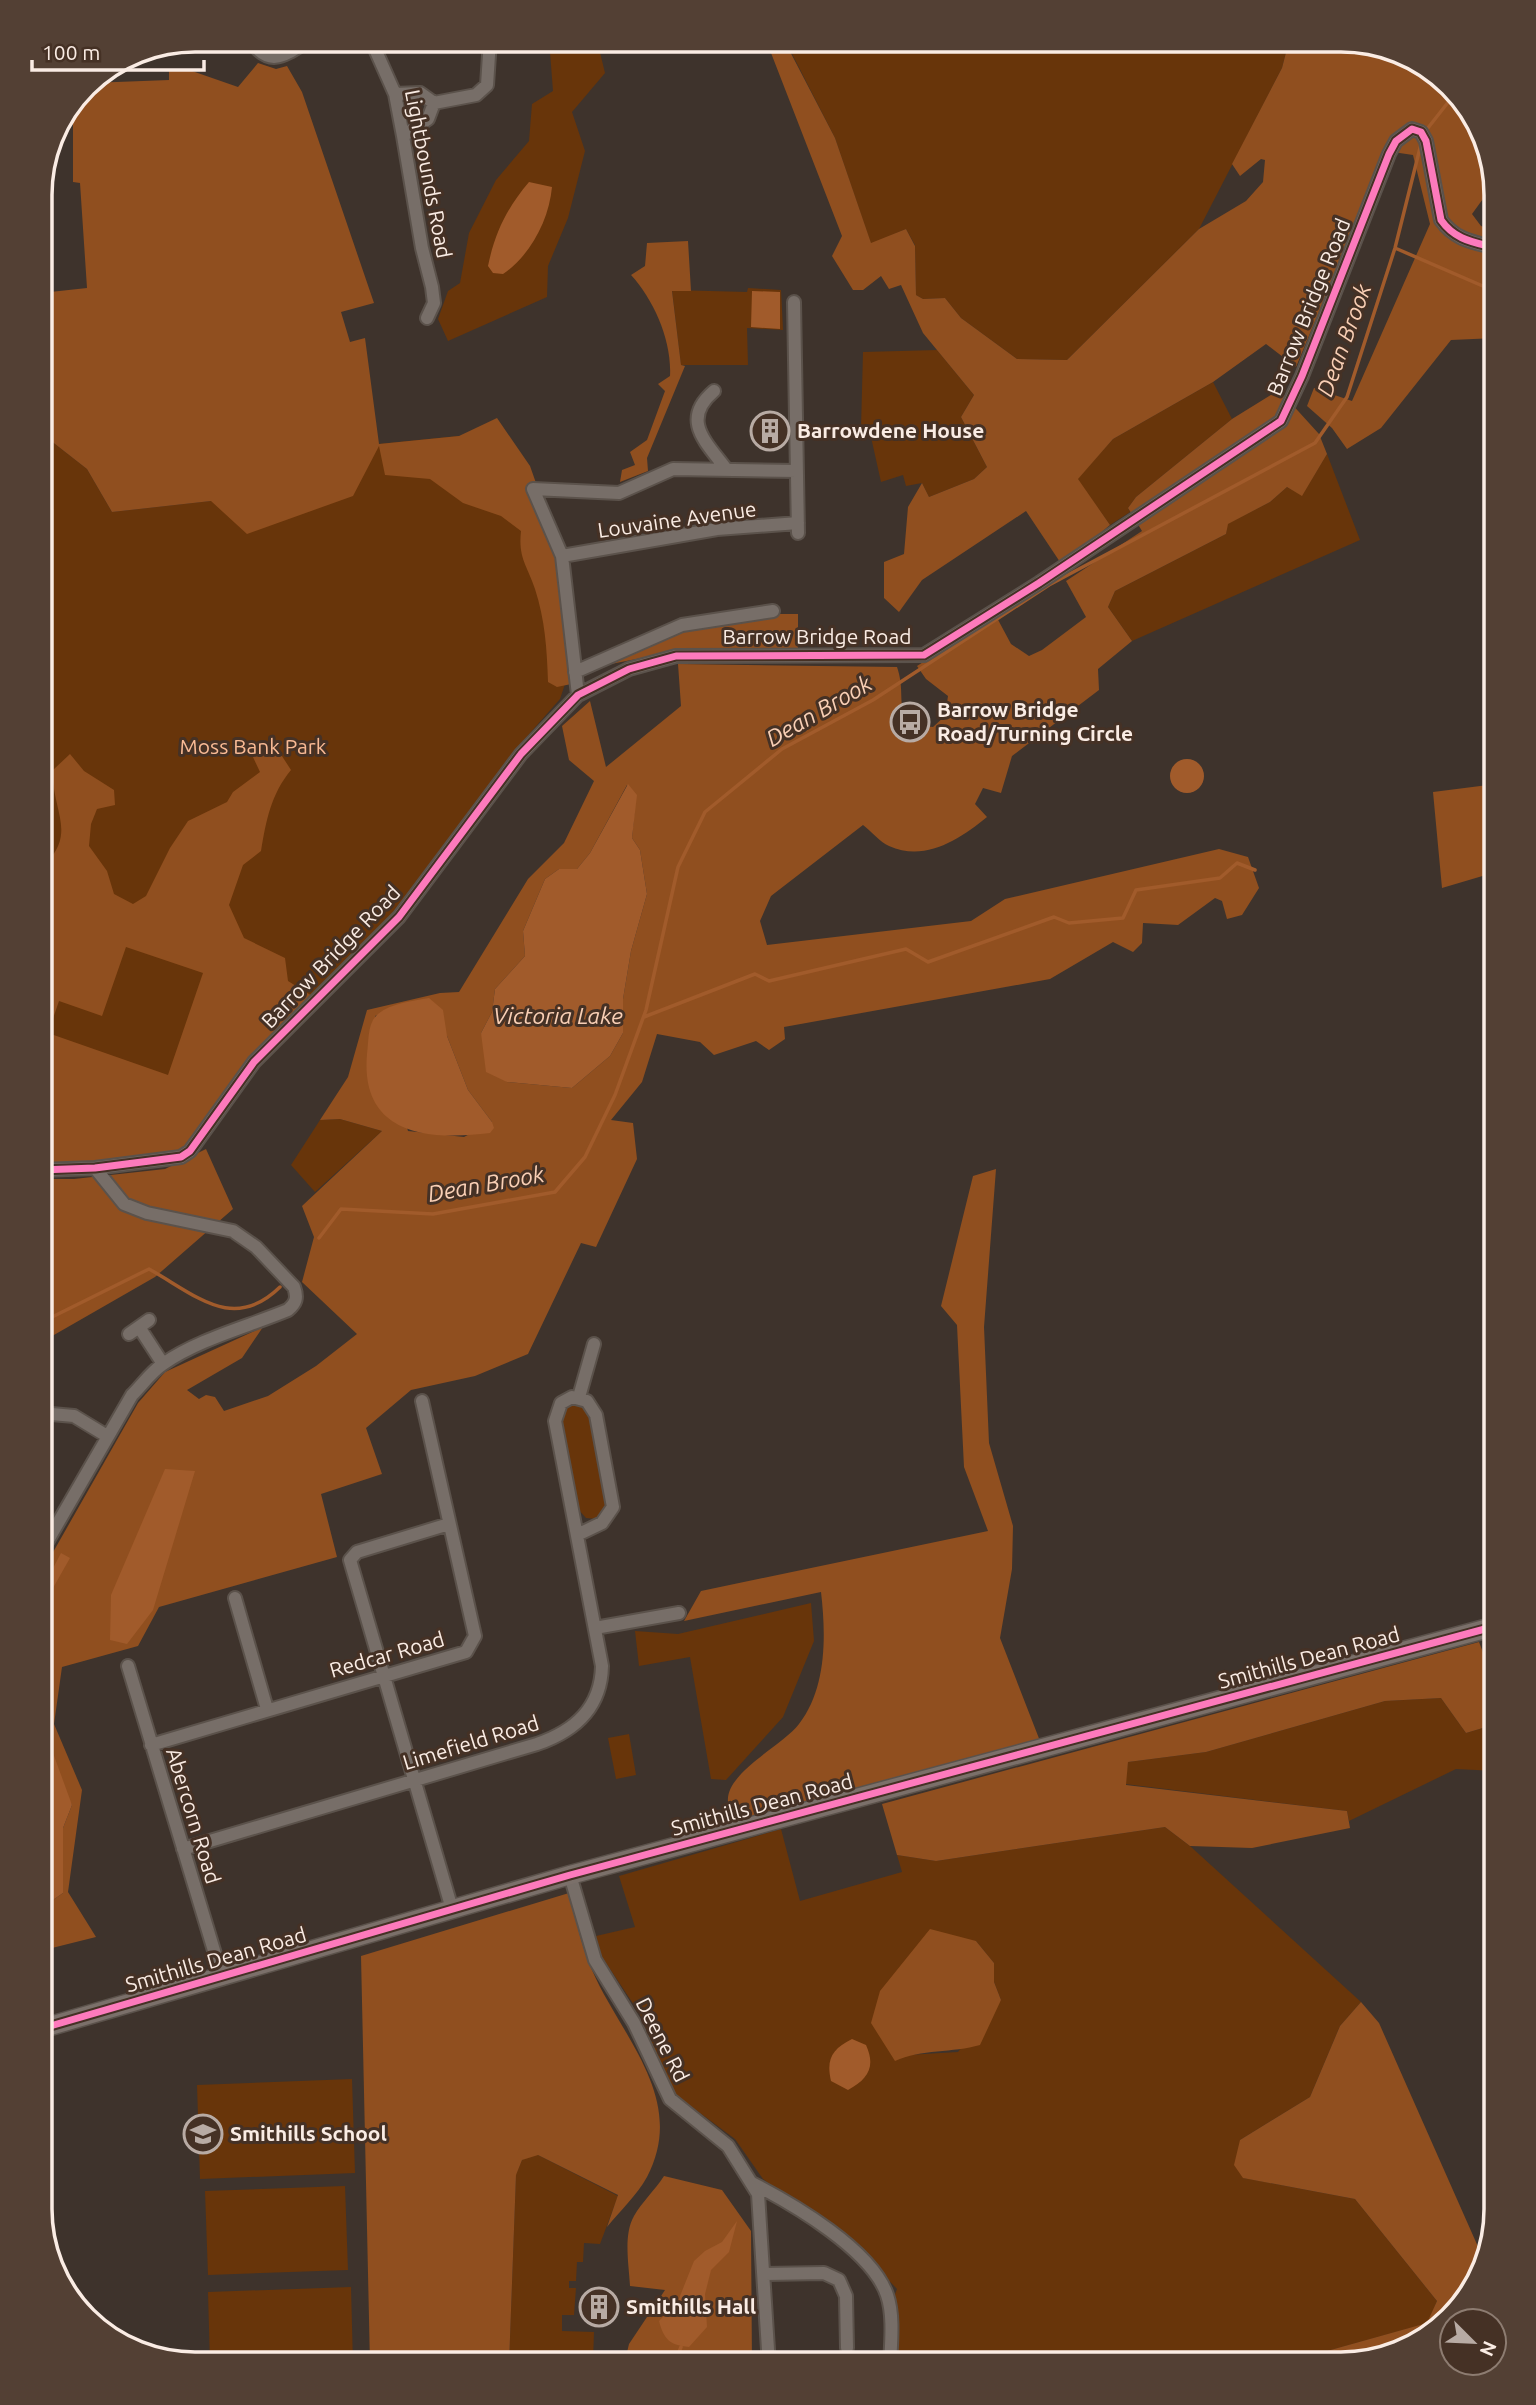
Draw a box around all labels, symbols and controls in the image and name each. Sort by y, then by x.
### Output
scale bar [32,28,203,72]
text: 100 m [42,40,100,64]
street label: Lightbounds Road [401,87,457,260]
street label: Barrow Bridge Road [1262,215,1355,399]
water label: Dean Brook [1312,280,1376,400]
building icon: Barrowdene House [749,410,791,452]
place label: Barrowdene House [797,418,984,442]
street label: Louvaine Avenue [596,496,758,542]
street label: Barrow Bridge Road [723,624,911,648]
water label: Dean Brook [761,670,876,751]
place label: Barrow Bridge Road/Turning Circle [937,697,1133,745]
bus stop icon: Barrow Bridge Road/Turning Circle [889,701,931,743]
park label: Moss Bank Park [180,734,327,758]
street label: Barrow Bridge Road [256,880,405,1033]
water label: Victoria Lake [493,1003,623,1028]
water label: Dean Brook [426,1161,546,1206]
street label: Smithills Dean Road [1215,1621,1402,1693]
street label: Redcar Road [326,1626,447,1682]
street label: Limefield Road [400,1710,542,1774]
street label: Abercorn Road [162,1745,226,1886]
street label: Smithills Dean Road [668,1768,855,1840]
street label: Smithills Dean Road [123,1922,309,1996]
street label: Deene Rd [631,1993,694,2086]
school or university icon: Smithills School [182,2113,224,2155]
place label: Smithills School [230,2121,387,2145]
building icon: Smithills Hall [578,2286,620,2328]
place label: Smithills Hall [626,2294,756,2318]
north arrow [1438,2307,1508,2377]
text: N [1476,2338,1501,2360]

